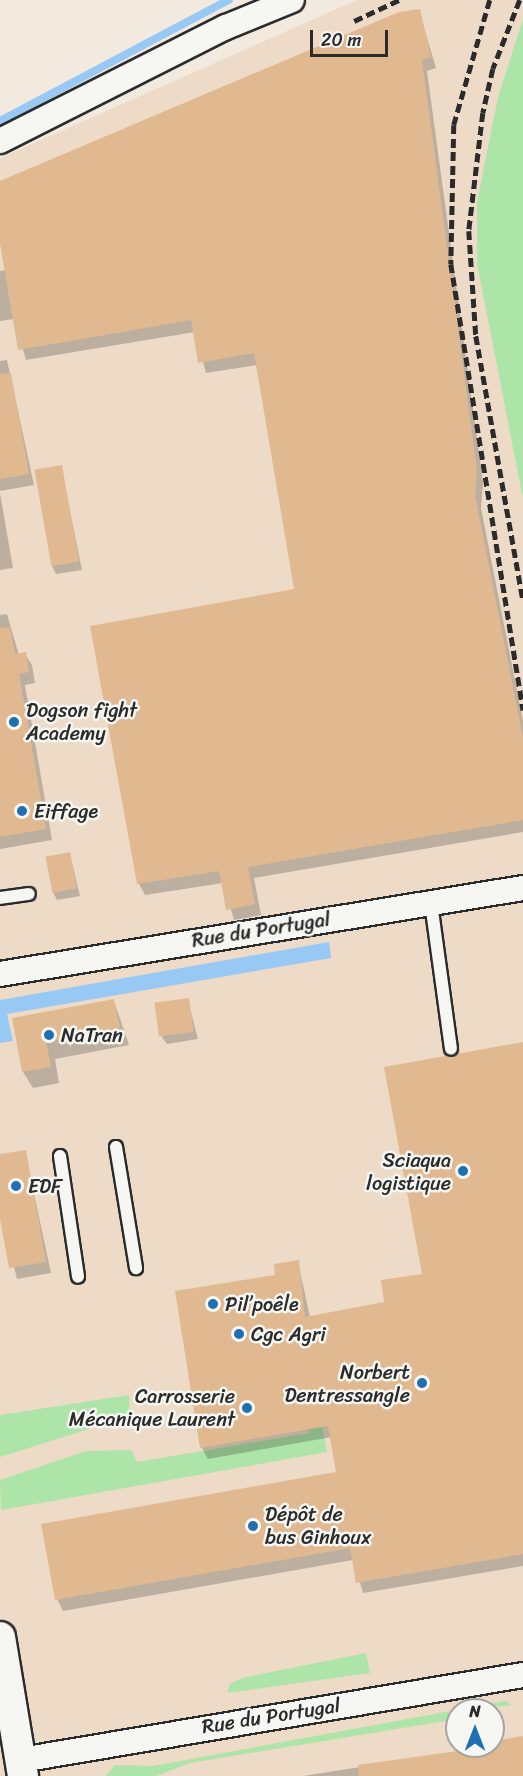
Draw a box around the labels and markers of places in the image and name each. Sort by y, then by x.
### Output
place label: Dogson fight Academy [26,698,137,745]
marker: Dogson fight Academy [7,715,21,729]
place label: Eiffage [34,799,98,823]
marker: Eiffage [15,804,29,818]
place label: NaTran [61,1023,123,1047]
marker: NaTran [42,1028,56,1042]
place label: Sciaqua logistique [366,1148,451,1195]
marker: Sciaqua logistique [456,1164,470,1178]
place label: EDF [28,1174,62,1198]
marker: EDF [9,1179,23,1193]
place label: Pil’poêle [225,1292,299,1316]
marker: Pil’poêle [206,1297,220,1311]
place label: Cgc Agri [251,1322,326,1346]
marker: Cgc Agri [232,1327,246,1341]
place label: Norbert Dentressangle [284,1360,410,1407]
marker: Norbert Dentressangle [415,1376,429,1390]
place label: Carrosserie Mécanique Laurent [69,1384,235,1431]
marker: Carrosserie Mécanique Laurent [240,1401,254,1415]
place label: Dépôt de bus Ginhoux [265,1502,371,1549]
marker: Dépôt de bus Ginhoux [246,1519,260,1533]

